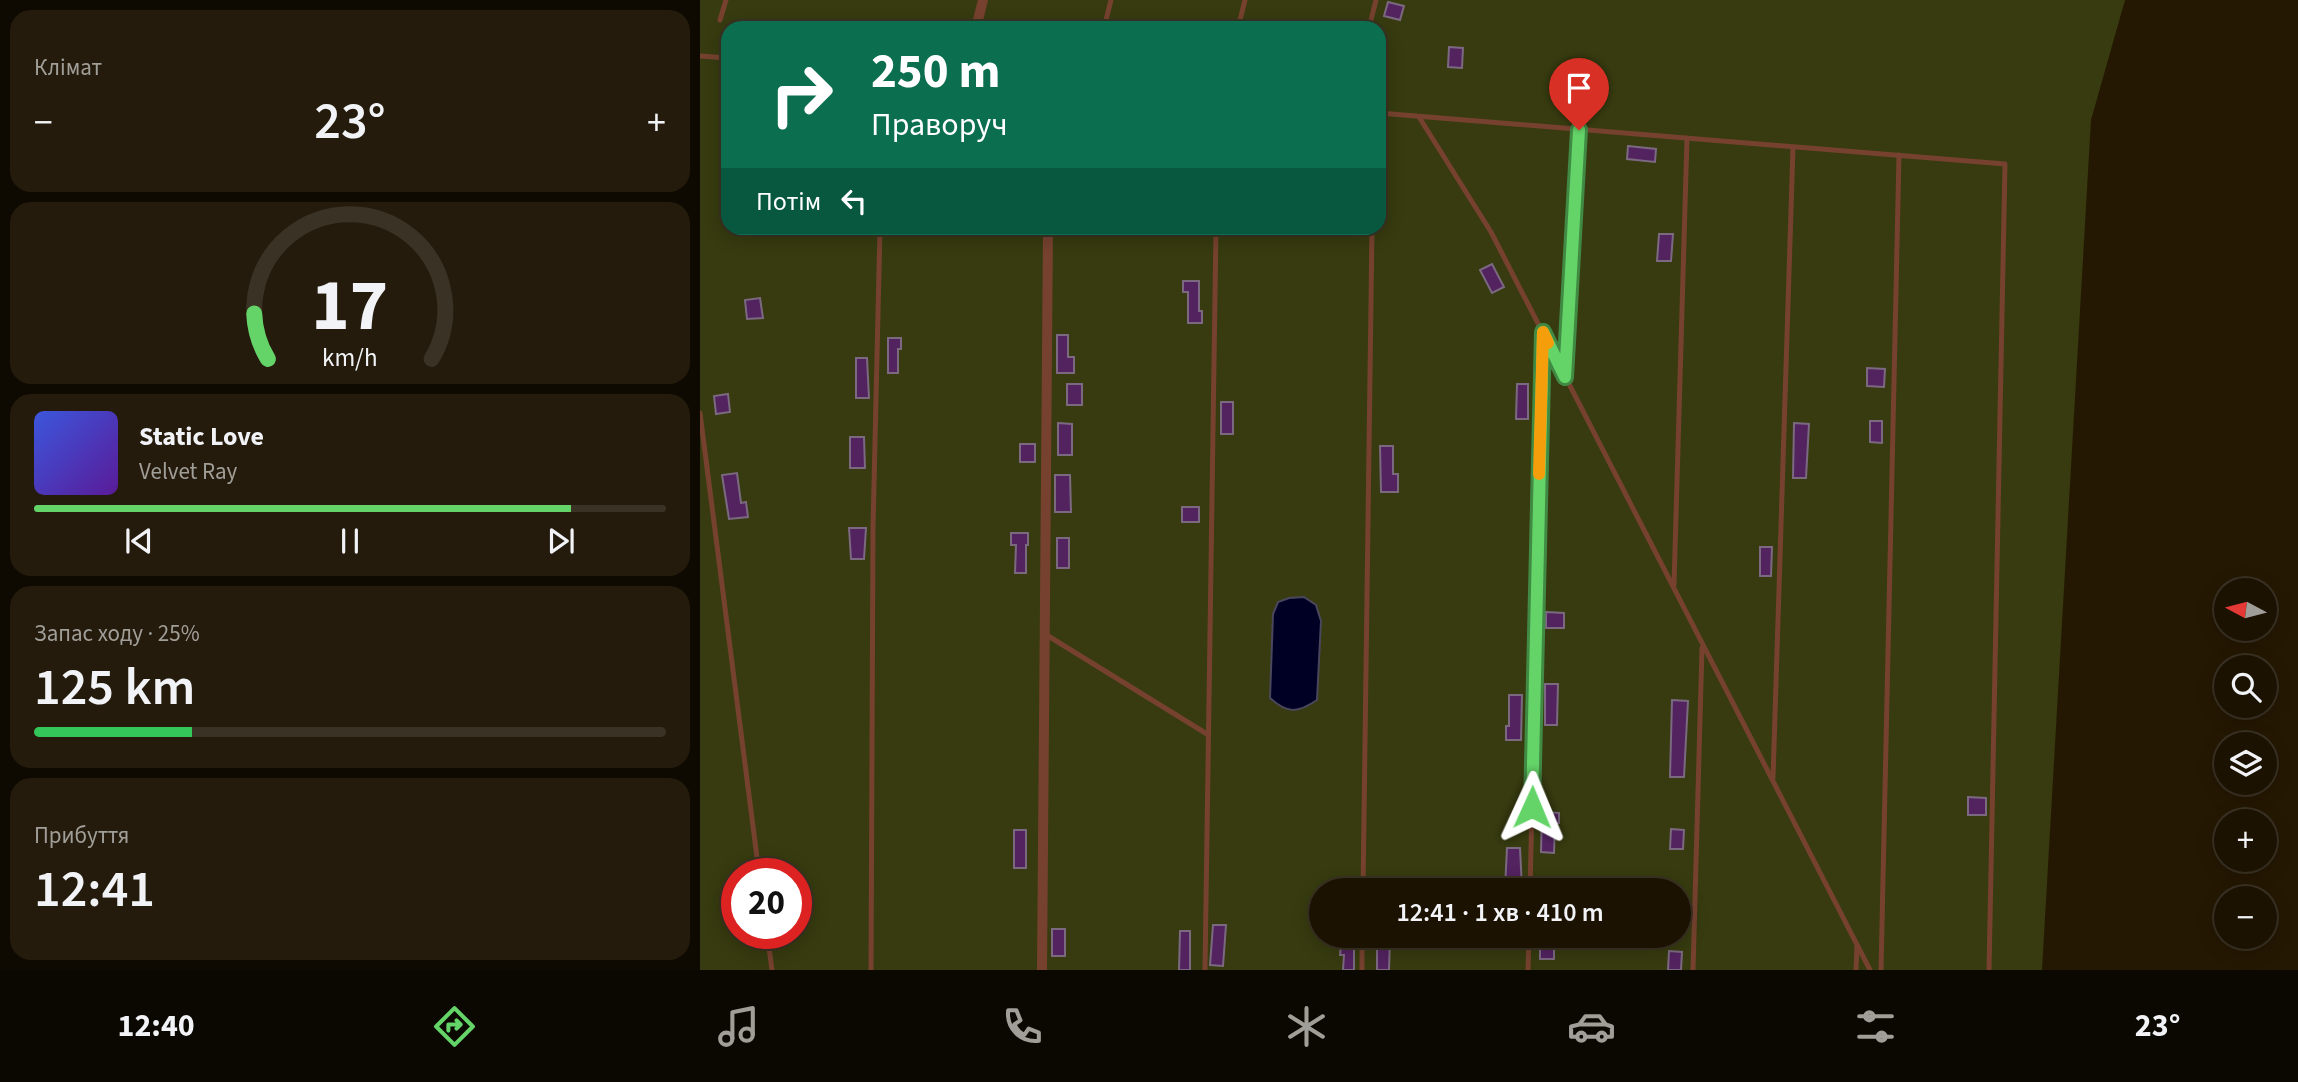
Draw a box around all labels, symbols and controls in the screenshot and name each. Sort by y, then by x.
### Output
text: 250 m [871,37,1000,107]
icon: right [756,49,847,140]
text: Клімат [34,51,102,84]
pin [1549,58,1609,130]
icon: arrive [1560,69,1598,107]
text: 23° [314,85,386,159]
text: − [34,96,53,150]
text: + [647,96,666,150]
text: Праворуч [871,102,1008,148]
icon: left [835,182,873,220]
text: Потім [756,183,821,220]
text: 17 [312,254,388,358]
text: km/h [322,340,378,376]
text: Static Love [139,418,264,455]
text: Velvet Ray [139,455,237,488]
icon: previous [120,522,158,560]
icon: pause [331,522,369,560]
icon: next [542,522,580,560]
north arrow [2214,578,2277,640]
map controls [2214,578,2277,949]
text: Запас ходу · 25% [34,617,200,650]
text: 125 km [34,651,195,725]
button: search [2214,655,2277,718]
button: layers [2214,732,2277,795]
position arrow [1495,770,1569,844]
button: + [2214,809,2277,872]
text: Прибуття [34,819,129,852]
text: 12:41 [34,853,155,927]
speed limit sign: 20 [721,858,812,949]
button: − [2214,886,2277,949]
text: 12:41 · 1 хв · 410 m [1396,894,1604,931]
icon: directions [430,1002,479,1051]
icon: music [714,1002,763,1051]
icon: phone [998,1002,1047,1051]
icon: climate [1282,1002,1331,1051]
icon: car [1567,1002,1616,1051]
icon: filters [1851,1002,1900,1051]
text: 12:40 [118,1003,195,1049]
text: 23° [2135,1003,2180,1049]

